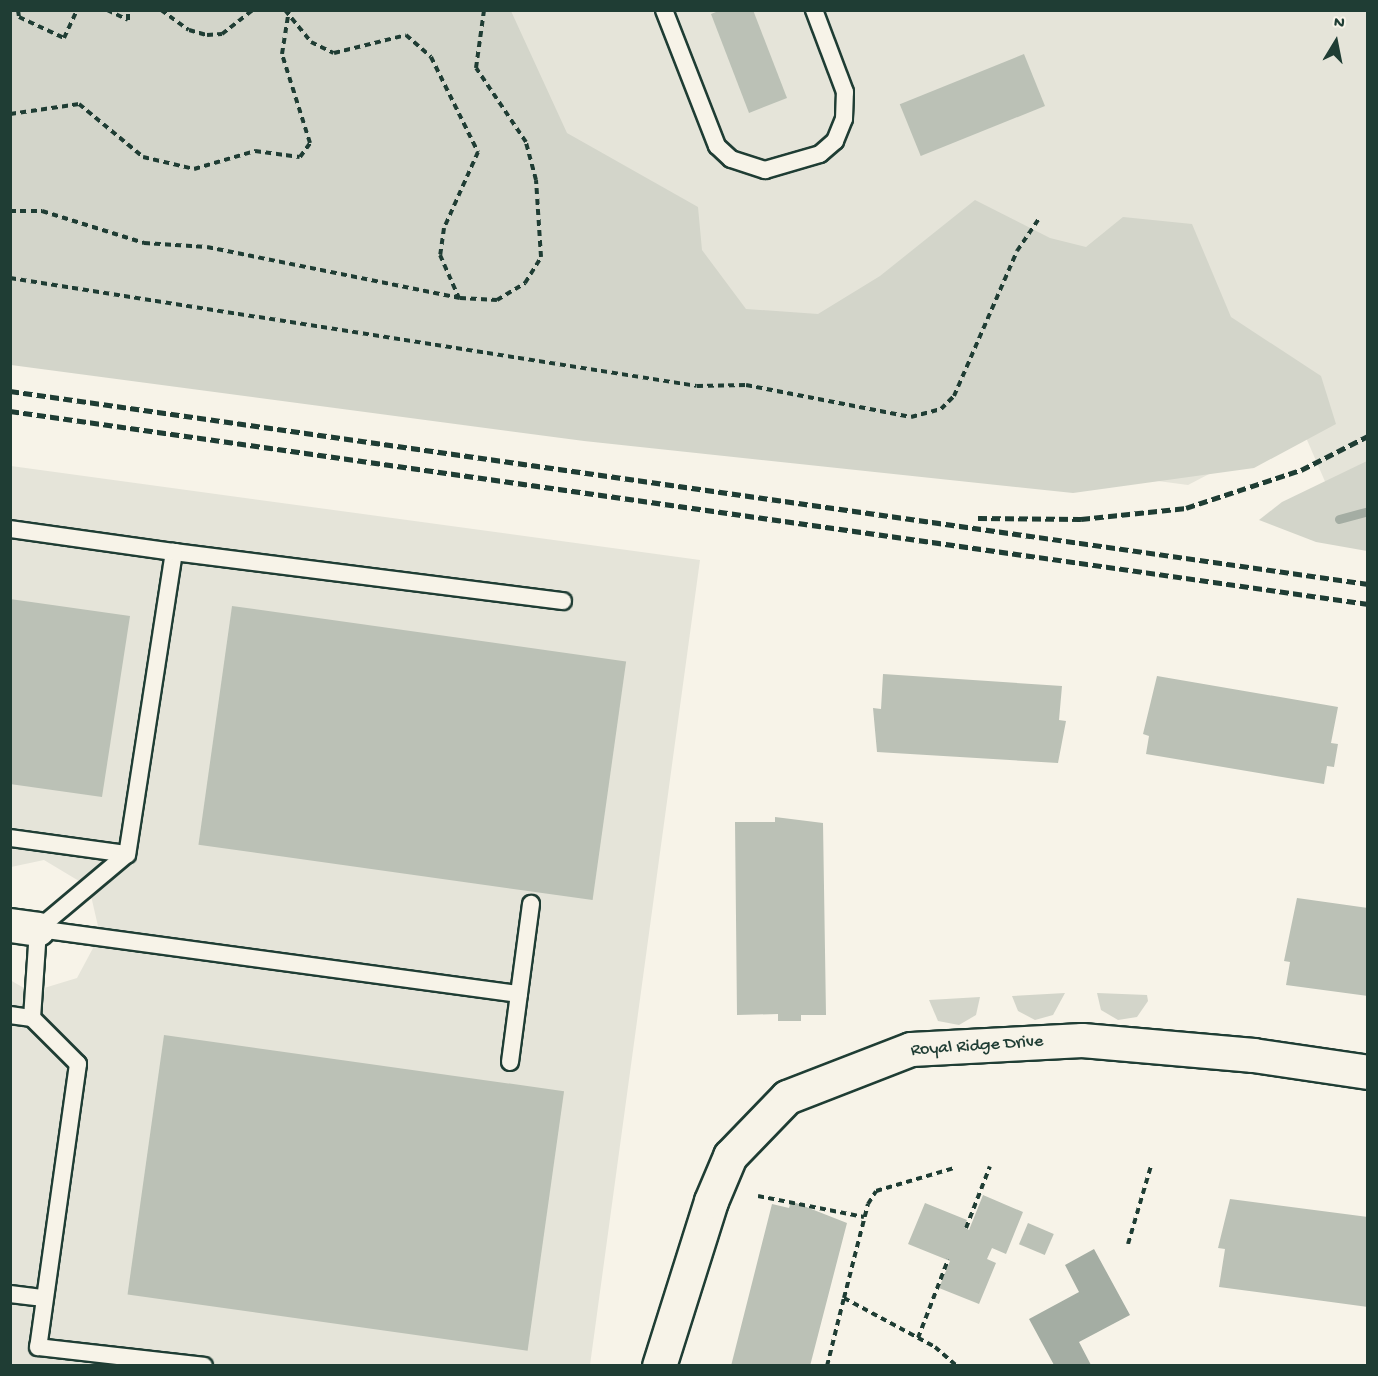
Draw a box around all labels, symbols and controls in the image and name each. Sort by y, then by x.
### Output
north arrow [1306,12,1366,72]
text: N [1332,14,1346,34]
street label: Royal Ridge Drive [910,1032,1044,1062]

